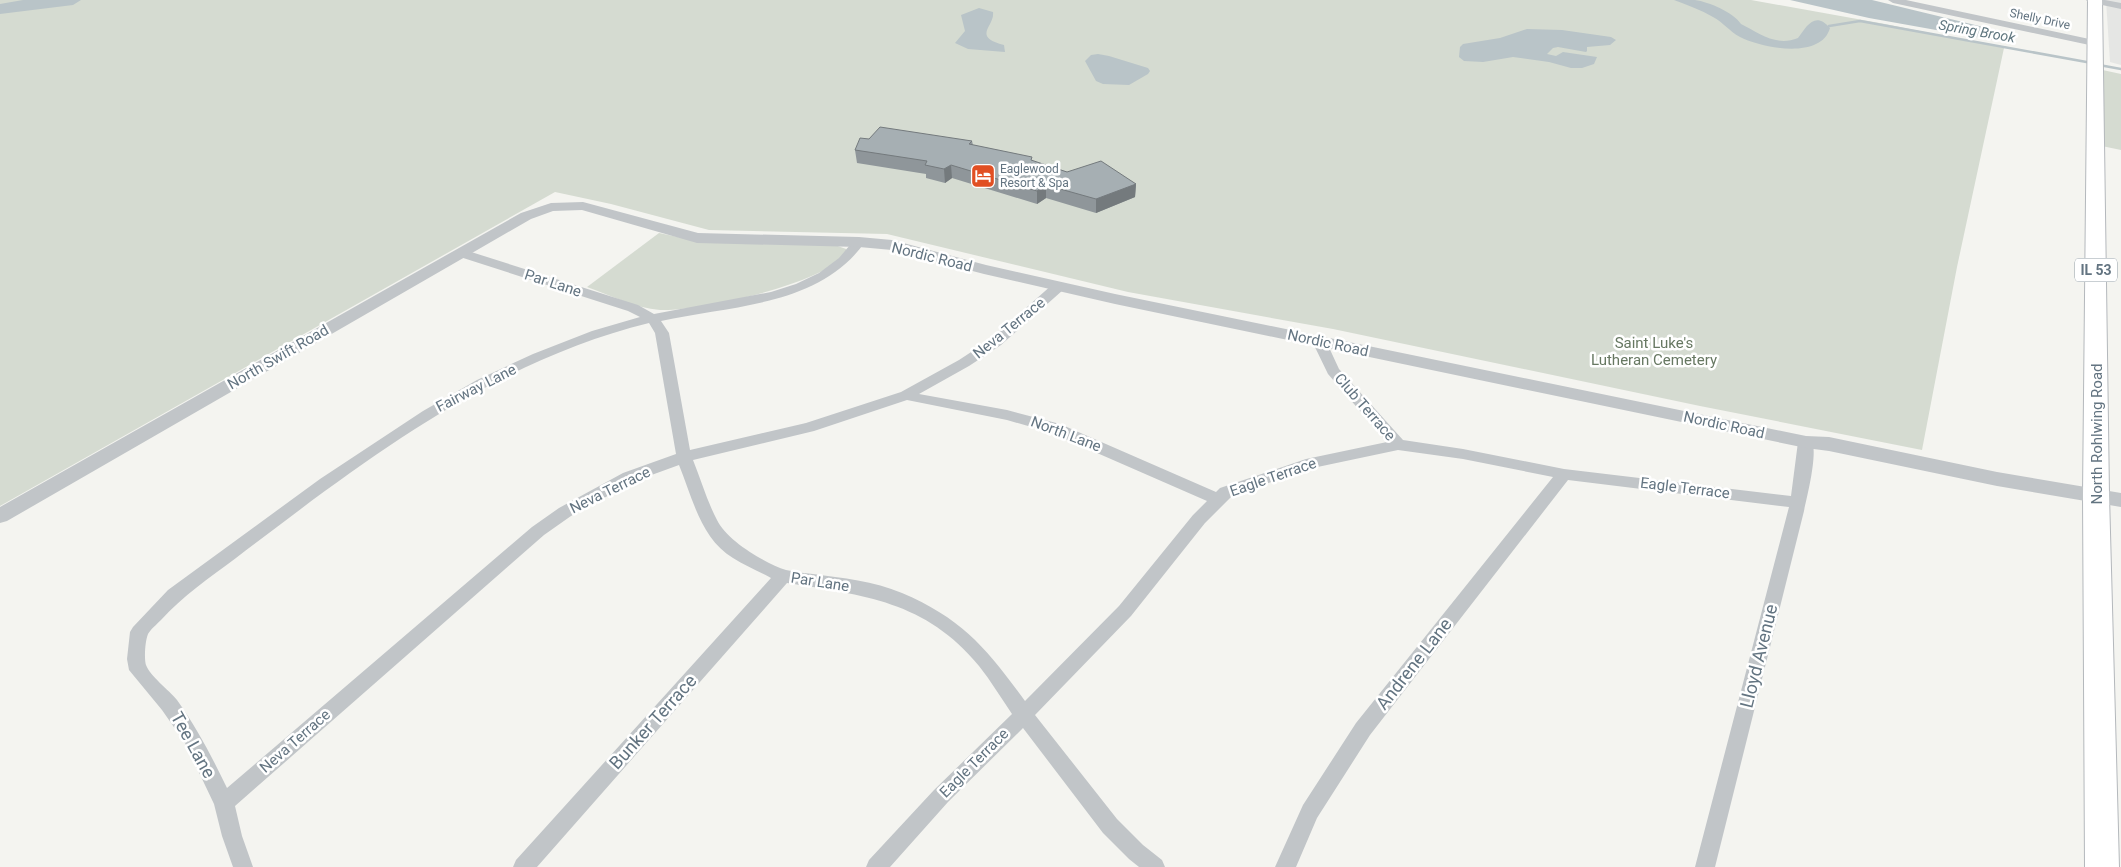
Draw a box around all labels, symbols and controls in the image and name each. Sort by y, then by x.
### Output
street label: Shelly Drive [2008,6,2072,32]
water label: Spring Brook [1937,16,2018,46]
place label: Eaglewood Resort & Spa [1000,162,1069,190]
hotel icon: Eaglewood Resort & Spa [970,163,996,189]
street label: Nordic Road [890,238,974,276]
road number: IL 53 [2075,258,2117,282]
street label: Par Lane [522,265,584,301]
street label: Neva Terrace [969,294,1049,362]
street label: North Swift Road [224,321,332,393]
street label: Nordic Road [1286,326,1370,360]
park label: Saint Luke's Lutheran Cemetery [1591,334,1717,369]
street label: Fairway Lane [433,360,519,416]
street label: North Rohlwing Road [2088,363,2106,505]
street label: Club Terrace [1331,370,1399,444]
street label: Nordic Road [1682,408,1766,442]
street label: North Lane [1028,412,1104,456]
street label: Eagle Terrace [1227,454,1319,500]
street label: Neva Terrace [567,463,653,517]
street label: Eagle Terrace [1639,474,1731,502]
street label: Par Lane [790,569,850,595]
street label: Lloyd Avenue [1735,602,1782,710]
street label: Andrene Lane [1371,614,1456,714]
street label: Bunker Terrace [605,670,701,773]
street label: Neva Terrace [256,706,334,776]
street label: Tee Lane [167,708,220,782]
street label: Eagle Terrace [936,725,1012,801]

